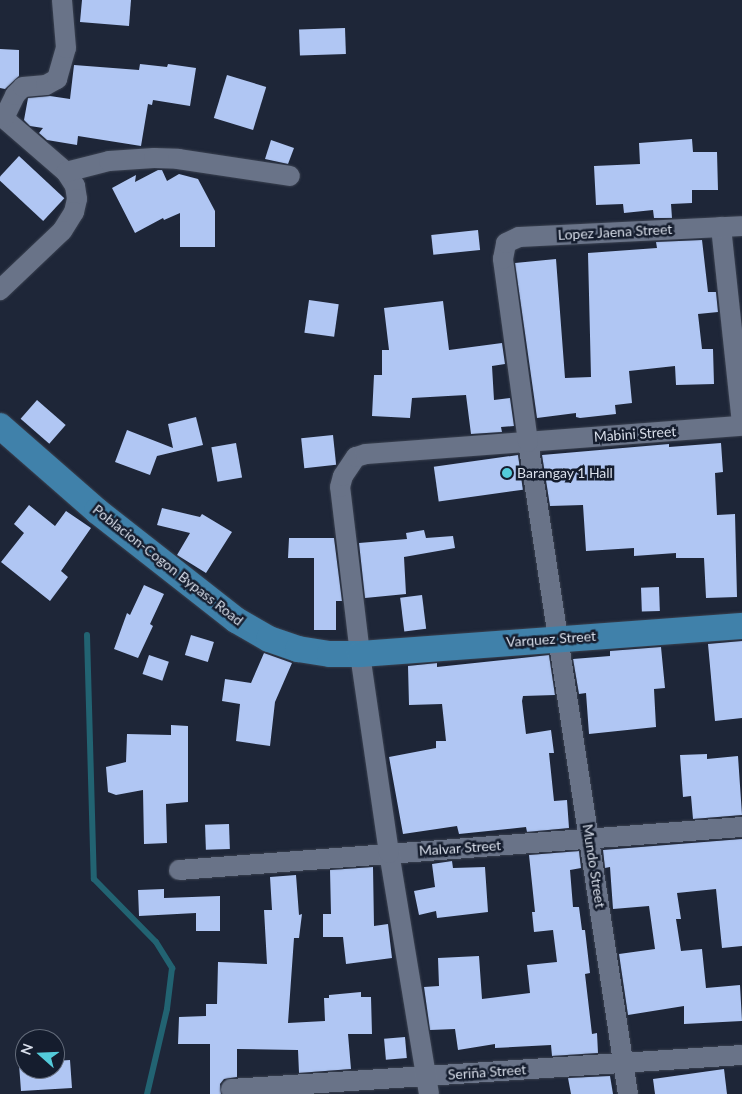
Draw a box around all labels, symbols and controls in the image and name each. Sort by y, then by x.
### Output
street label: Lopez Jaena Street [557,221,673,243]
street label: Mabini Street [593,423,677,445]
place label: Barangay 1 Hall [517,465,613,481]
marker: Barangay 1 Hall [501,467,513,479]
street label: Poblacion-Cogon Bypass Road [89,501,247,629]
street label: Varquez Street [506,627,596,651]
street label: Mundo Street [579,823,609,909]
street label: Malvar Street [418,837,502,859]
north arrow [15,1029,65,1079]
text: N [17,1041,36,1057]
street label: Seriña Street [447,1061,527,1083]

